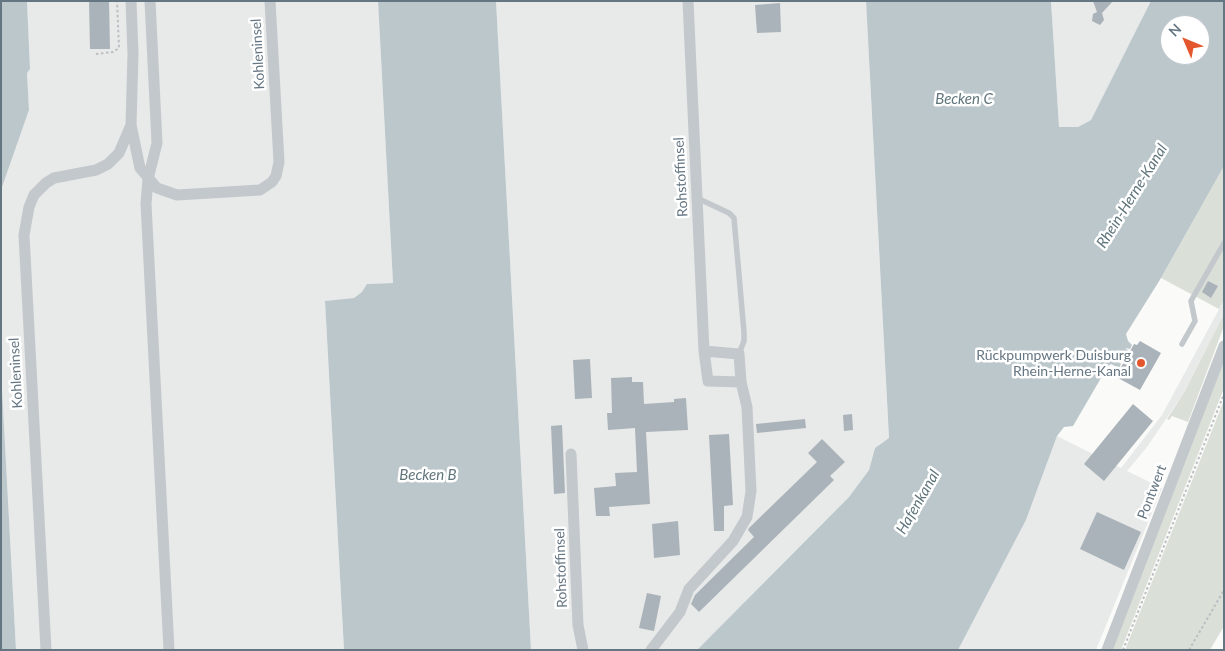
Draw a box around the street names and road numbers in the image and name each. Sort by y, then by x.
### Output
street label: Kohleninsel [248,18,268,90]
street label: Rohstoffinsel [671,137,691,217]
street label: Kohleninsel [6,337,26,409]
street label: Pontwert [1134,462,1170,522]
street label: Rohstoffinsel [551,528,571,608]

